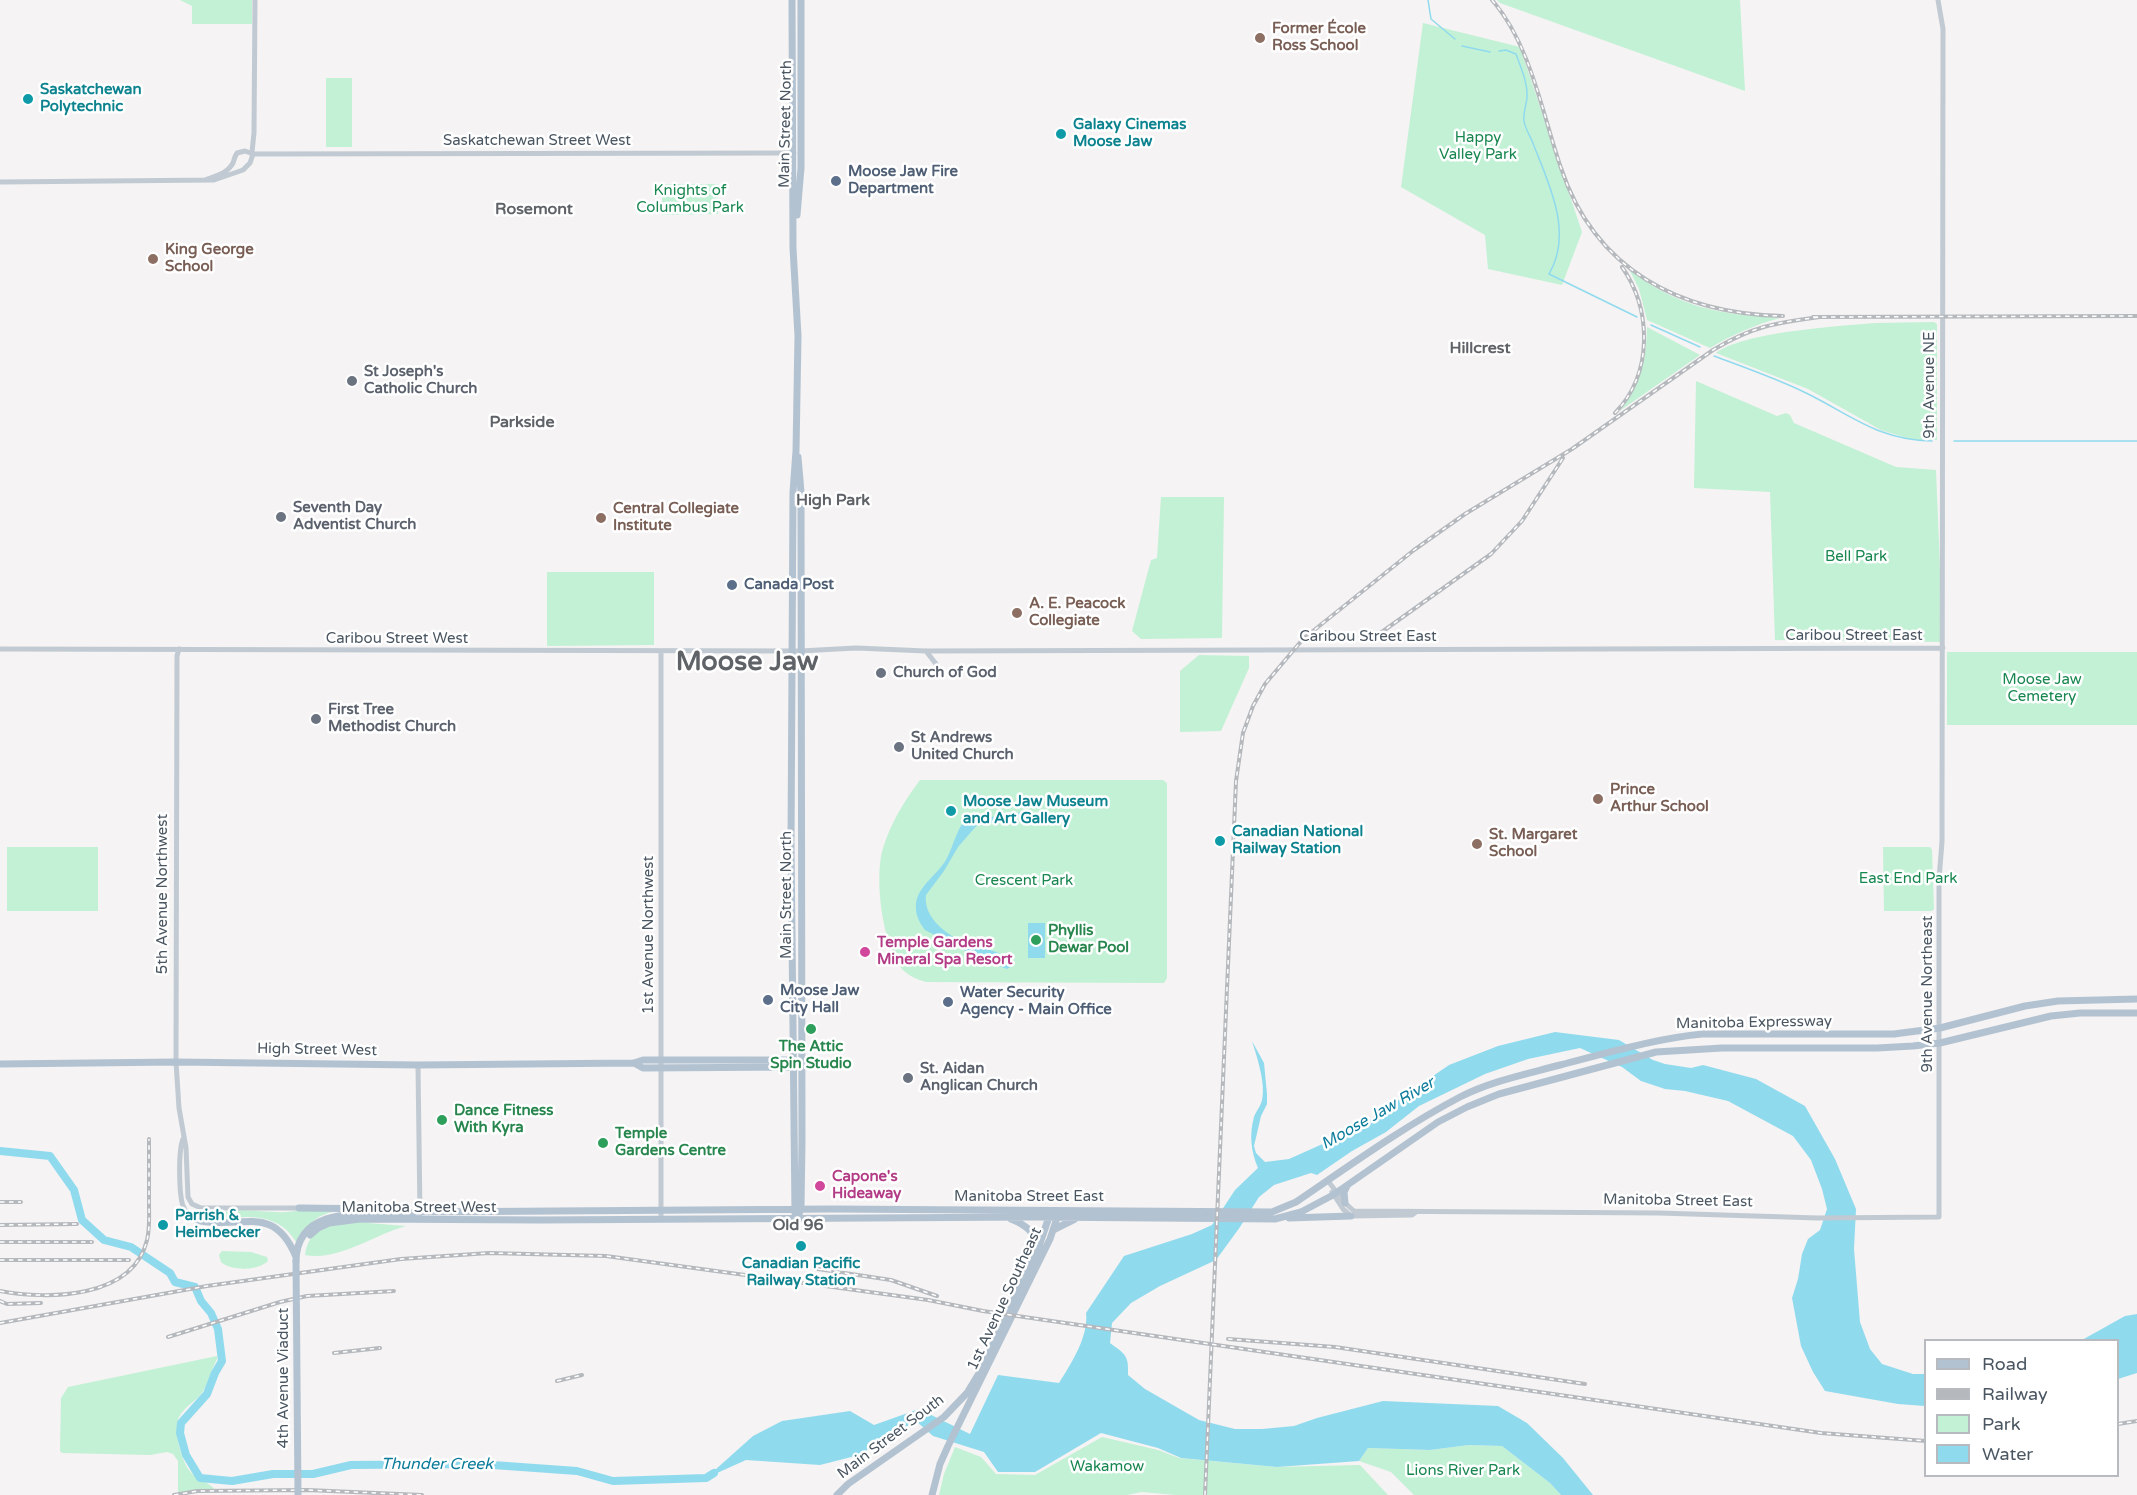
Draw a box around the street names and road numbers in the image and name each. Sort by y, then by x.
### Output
street label: Main Street North [776,60,796,188]
street label: Saskatchewan Street West [443,132,631,150]
street label: 9th Avenue NE [1921,331,1939,439]
street label: Caribou Street East [1785,627,1923,645]
street label: Caribou Street East [1299,628,1437,646]
street label: Caribou Street West [326,630,468,648]
street label: 5th Avenue Northwest [154,814,172,974]
street label: Main Street North [778,831,796,959]
street label: 1st Avenue Northwest [640,856,658,1014]
street label: 9th Avenue Northeast [1919,915,1937,1073]
street label: Manitoba Expressway [1676,1013,1832,1033]
street label: High Street West [257,1040,377,1060]
street label: Manitoba Street East [954,1188,1104,1206]
street label: Manitoba Street East [1603,1191,1753,1211]
street label: Manitoba Street West [342,1199,496,1217]
street label: 1st Avenue Southeast [964,1225,1046,1373]
street label: 4th Avenue Viaduct [275,1308,293,1448]
street label: Main Street South [834,1391,948,1483]

